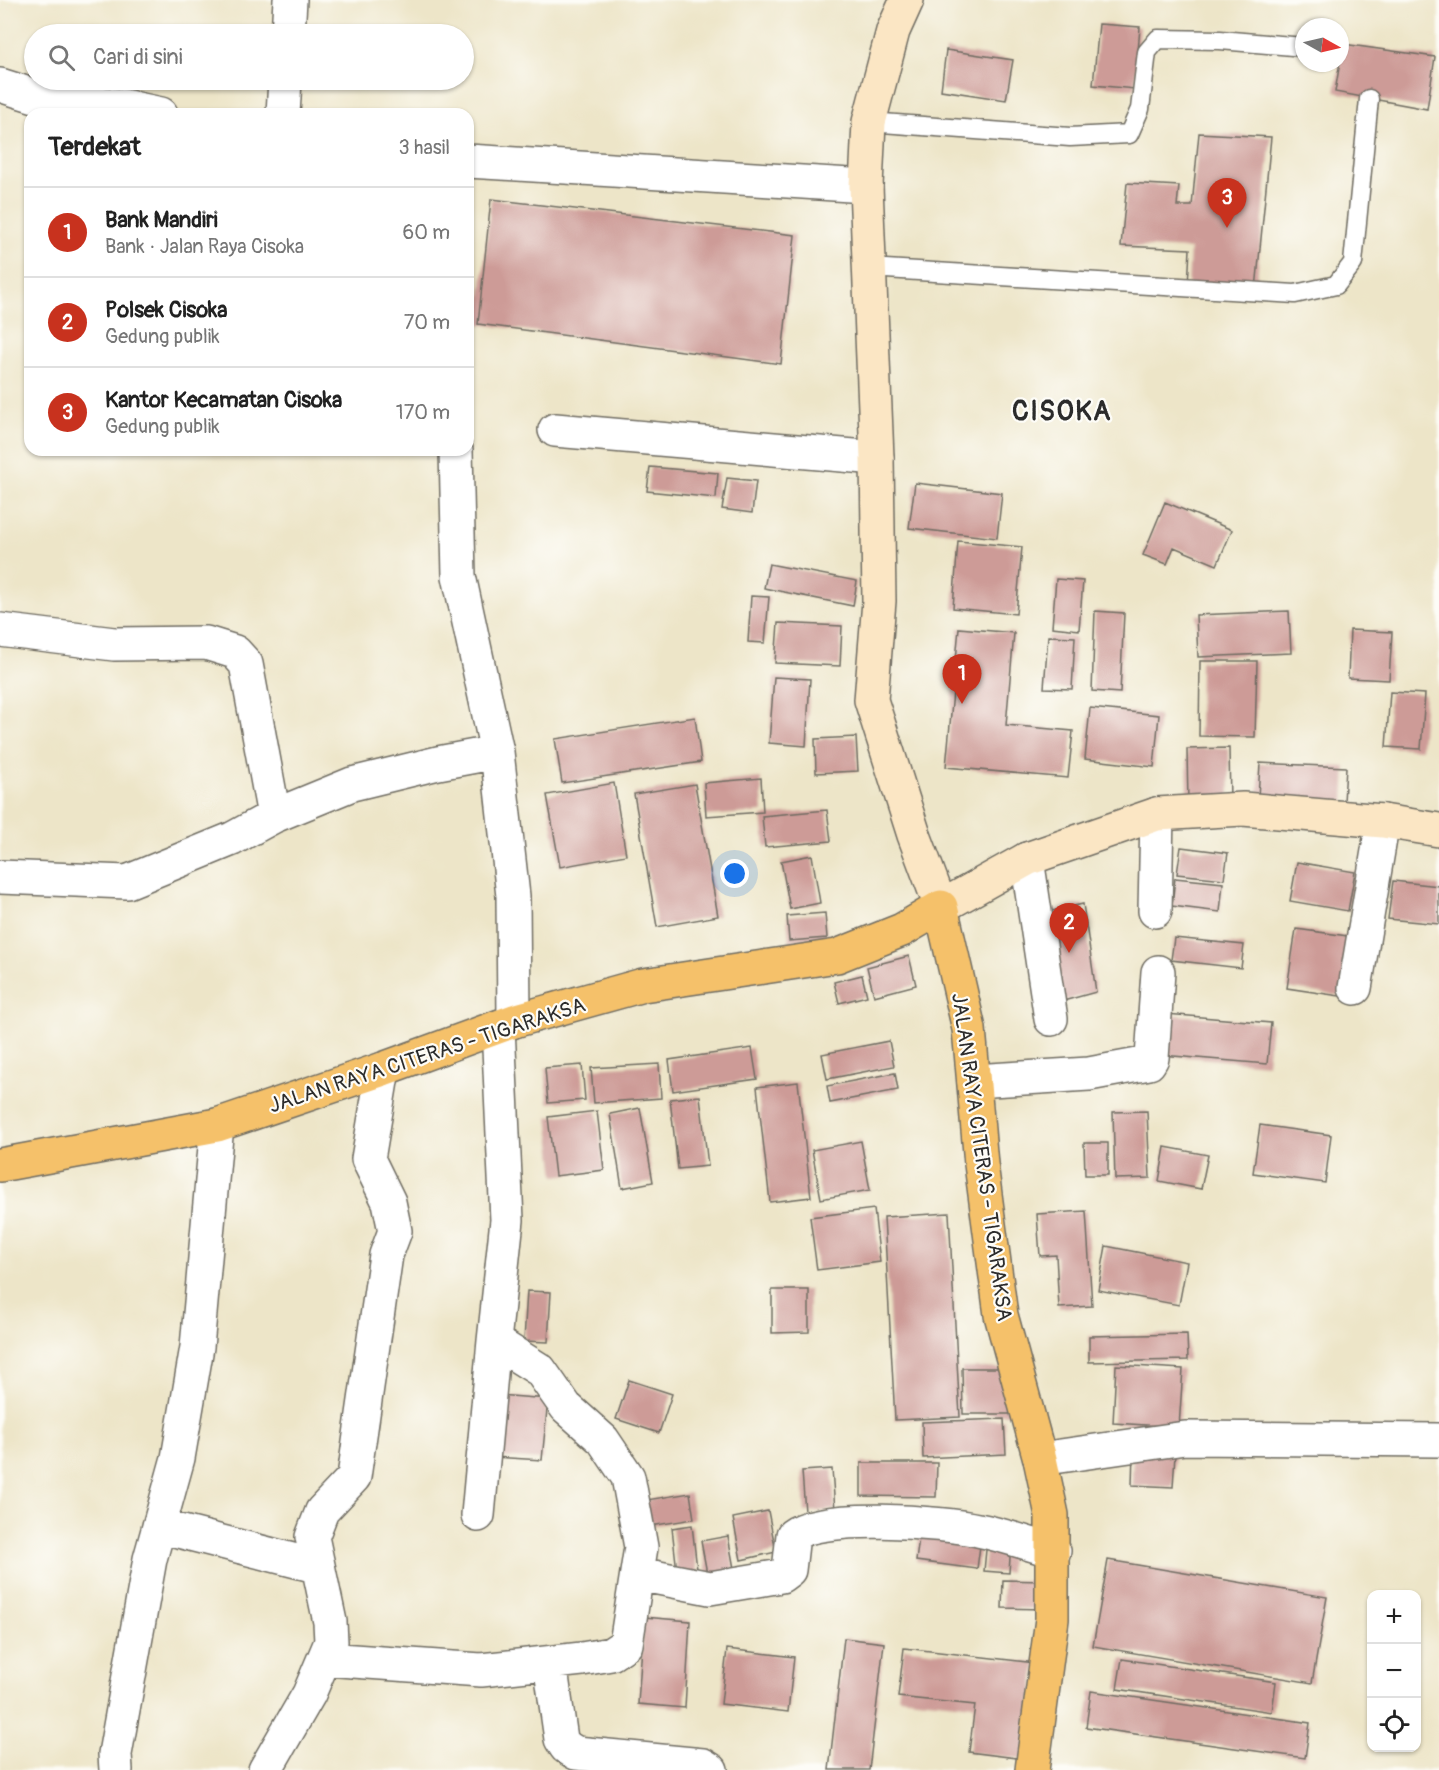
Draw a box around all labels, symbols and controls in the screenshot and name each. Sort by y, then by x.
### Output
north arrow [1295,18,1349,72]
search box [24,24,474,90]
icon: search [45,41,78,74]
text: Cari di sini [93,43,183,71]
text: Terdekat [48,131,141,163]
text: 3 hasil [399,135,450,160]
pin: 3 [1208,178,1246,228]
text: Bank Mandiri [105,206,218,234]
text: 1 [64,220,71,245]
text: 60 m [403,220,450,245]
text: Bank · Jalan Raya Cisoka [105,234,304,259]
text: Polsek Cisoka [105,296,227,324]
text: 2 [62,310,73,335]
text: 70 m [404,310,450,335]
text: Gedung publik [105,324,220,349]
text: Kantor Kecamatan Cisoka [105,386,342,414]
district label: CISOKA [1012,395,1112,428]
text: 3 [62,400,73,425]
text: 170 m [396,400,450,425]
text: Gedung publik [105,414,220,439]
pin: 1 [942,654,982,704]
your location [720,859,749,888]
pin: 2 [1050,904,1088,953]
street label: JALAN RAYA CITERAS - TIGARAKSA [266,991,589,1119]
street label: JALAN RAYA CITERAS - TIGARAKSA [945,991,1018,1323]
map controls [1367,1590,1421,1752]
button: + [1367,1590,1421,1644]
button: − [1367,1644,1421,1698]
button: locate [1367,1698,1421,1752]

